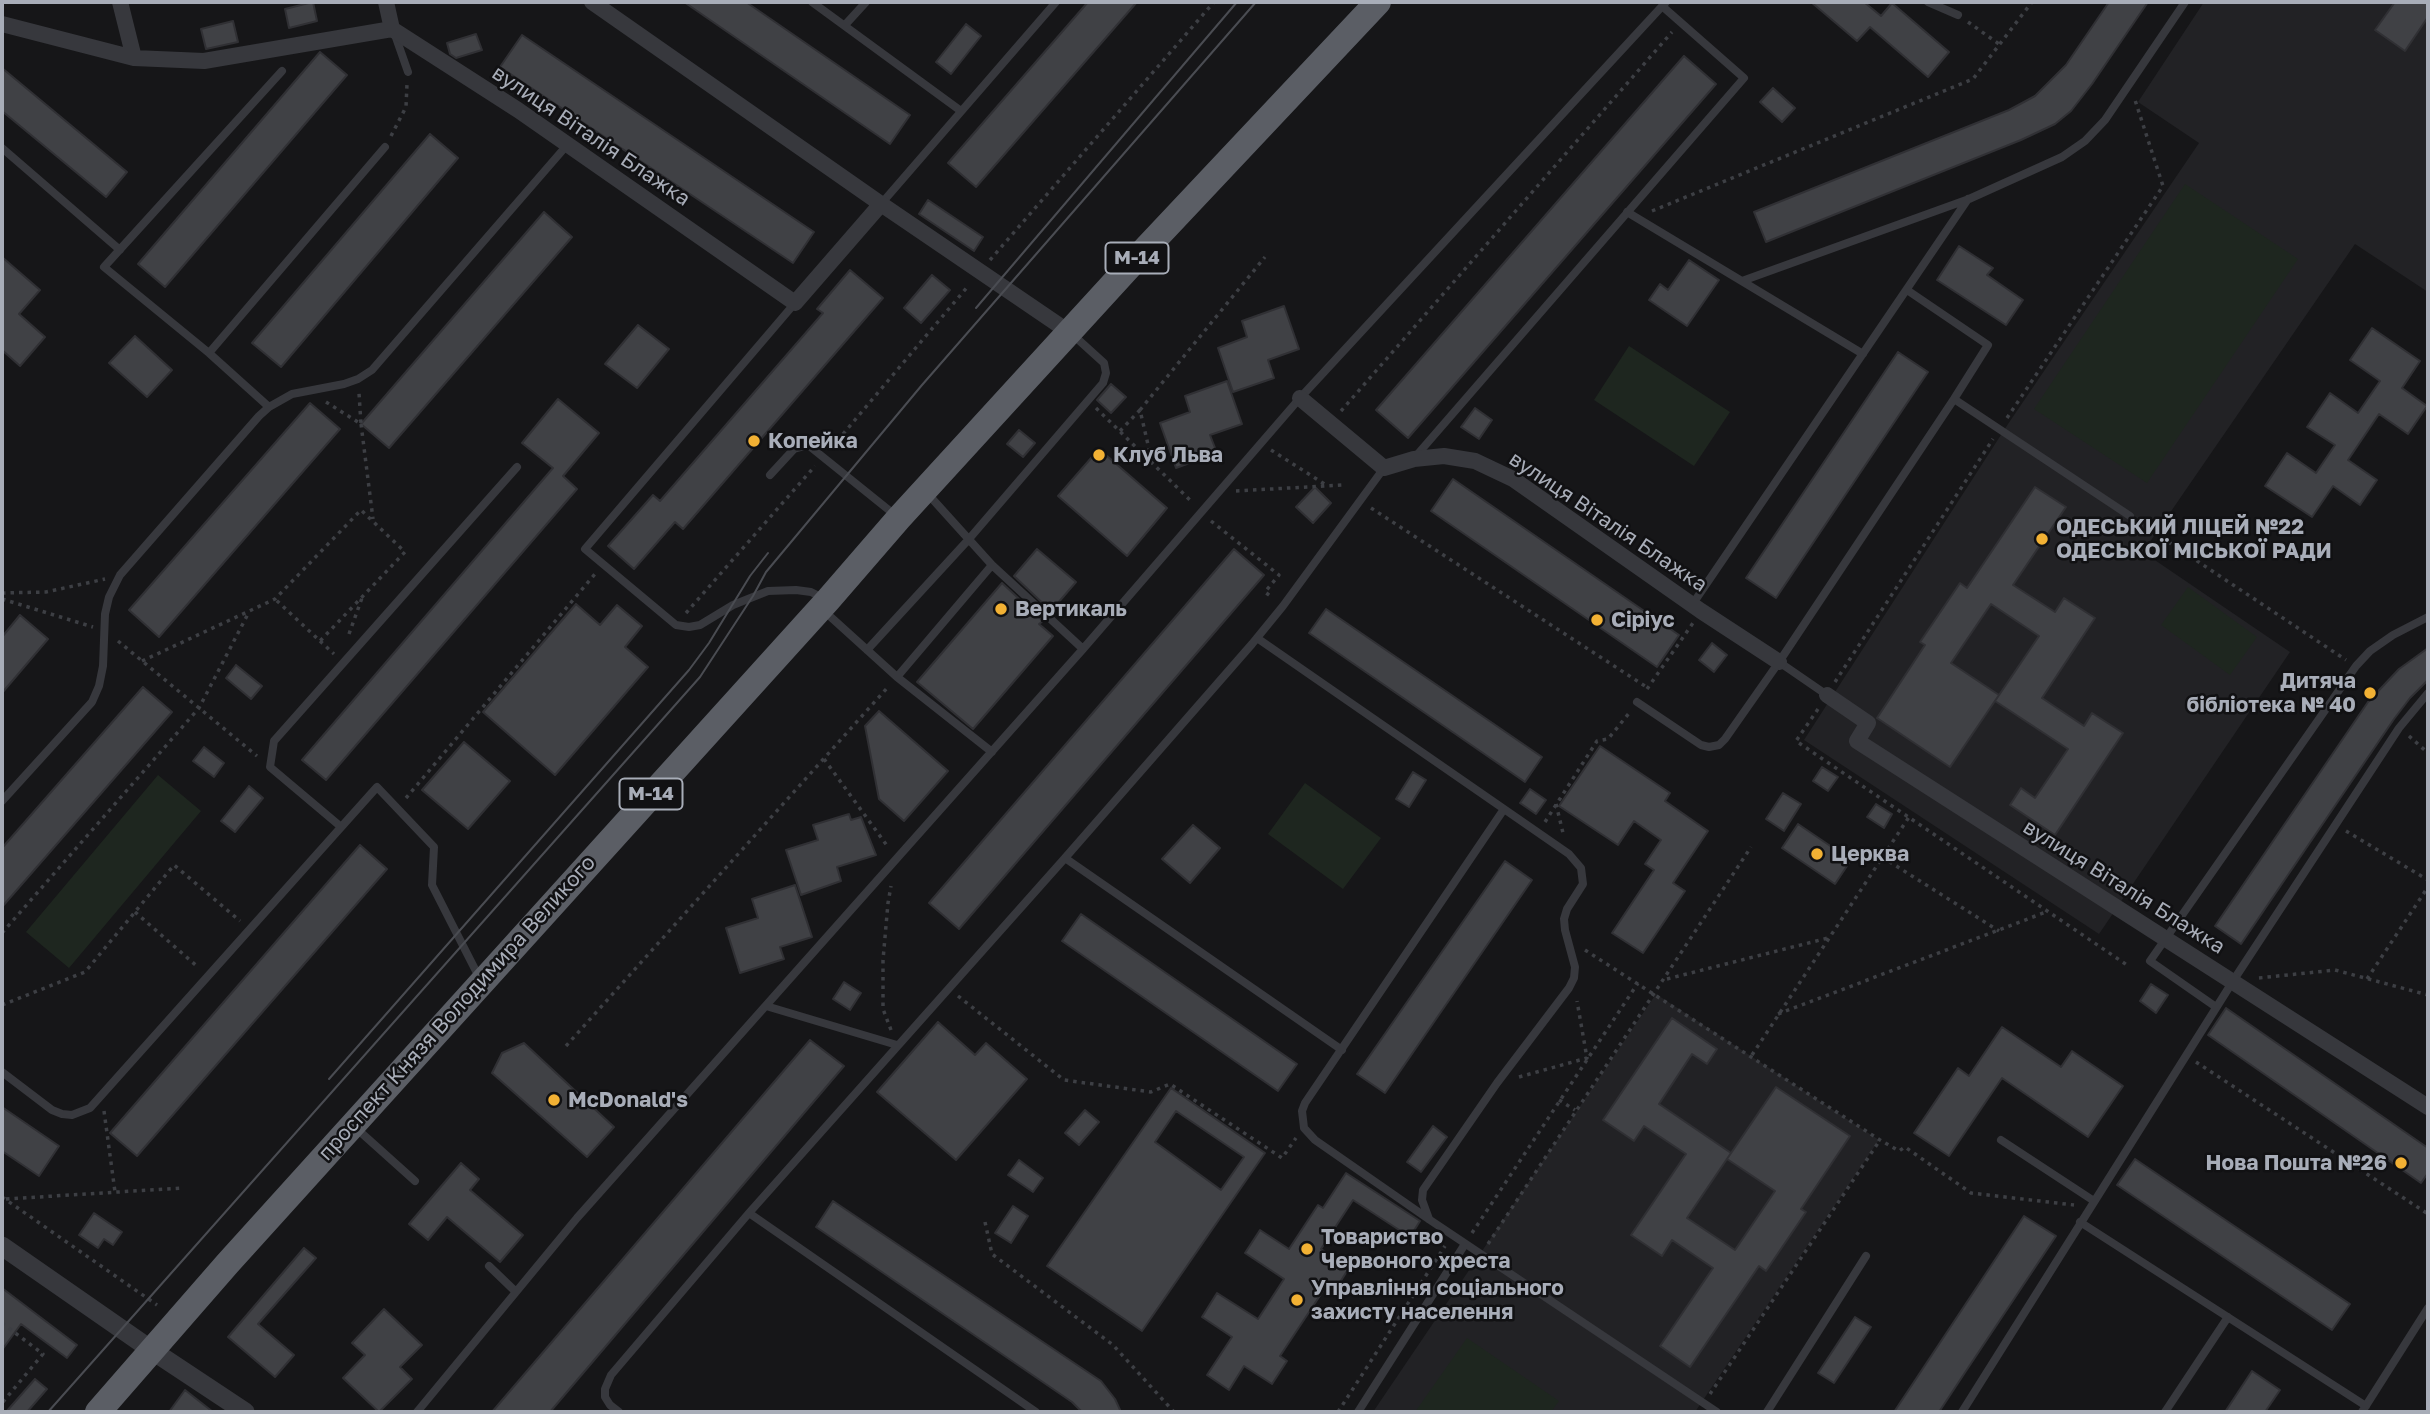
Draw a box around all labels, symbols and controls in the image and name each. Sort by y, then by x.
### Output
street label: вулиця Віталія Блажка [487,60,695,212]
road number: М-14 [1106,242,1168,274]
place label: Копейка [768,428,858,454]
marker: Копейка [746,433,762,449]
place label: Клуб Льва [1113,442,1223,468]
street label: вулиця Віталія Блажка [1504,446,1712,598]
marker: Клуб Льва [1091,447,1107,463]
place label: ОДЕСЬКИЙ ЛІЦЕЙ №22 ОДЕСЬКОЇ МІСЬКОЇ РАДИ [2056,514,2332,564]
marker: ОДЕСЬКИЙ ЛІЦЕЙ №22 ОДЕСЬКОЇ МІСЬКОЇ РАДИ [2034,531,2050,547]
place label: Вертикаль [1015,596,1127,622]
marker: Вертикаль [993,601,1009,617]
place label: Сіріус [1611,607,1675,633]
marker: Сіріус [1589,612,1605,628]
place label: Дитяча бібліотека № 40 [2187,668,2356,718]
marker: Дитяча бібліотека № 40 [2362,685,2378,701]
road number: М-14 [620,778,682,810]
street label: вулиця Віталія Блажка [2018,814,2230,960]
place label: Церква [1831,841,1909,867]
marker: Церква [1809,846,1825,862]
street label: проспект Князя Володимира Великого [313,850,601,1166]
place label: McDonald's [568,1087,688,1113]
marker: McDonald's [546,1092,562,1108]
place label: Нова Пошта №26 [2206,1150,2387,1176]
marker: Нова Пошта №26 [2393,1155,2409,1171]
place label: Товариство Червоного хреста [1321,1224,1510,1274]
marker: Товариство Червоного хреста [1299,1241,1315,1257]
place label: Управління соціального захисту населення [1311,1275,1564,1325]
marker: Управління соціального захисту населення [1289,1292,1305,1308]

